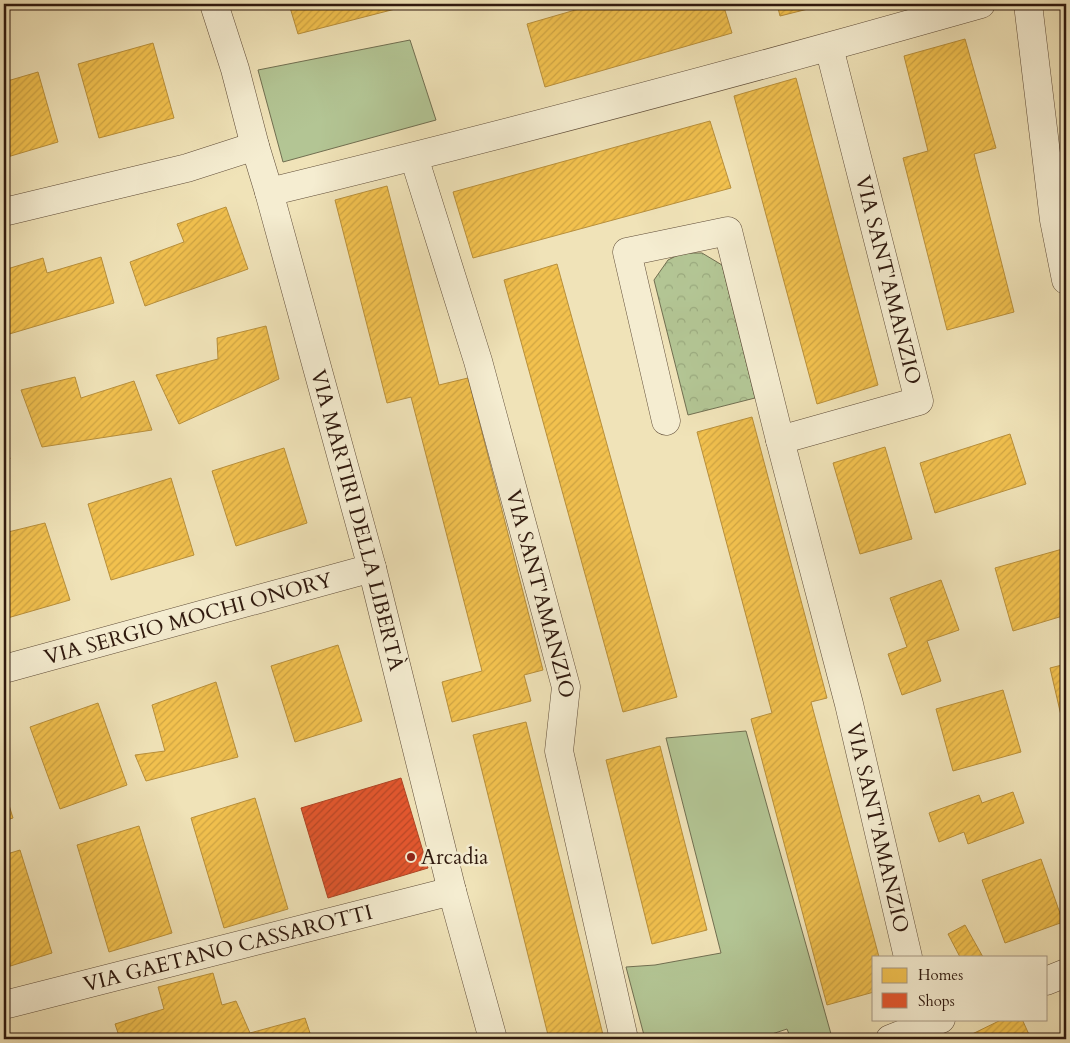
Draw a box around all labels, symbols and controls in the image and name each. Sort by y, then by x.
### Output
street label: VIA SANT'AMANZIO [848,172,928,388]
street label: VIA MARTIRI DELLA LIBERTÀ [304,366,411,674]
street label: VIA SANT'AMANZIO [499,486,581,699]
street label: VIA SERGIO MOCHI ONORY [41,565,336,672]
street label: VIA SANT'AMANZIO [839,720,916,936]
place label: Arcadia [421,843,488,872]
marker: Arcadia [405,851,417,863]
street label: VIA GAETANO CASSAROTTI [80,897,376,999]
legend [872,956,1048,1020]
text: Homes [918,965,963,985]
text: Shops [918,991,955,1011]

